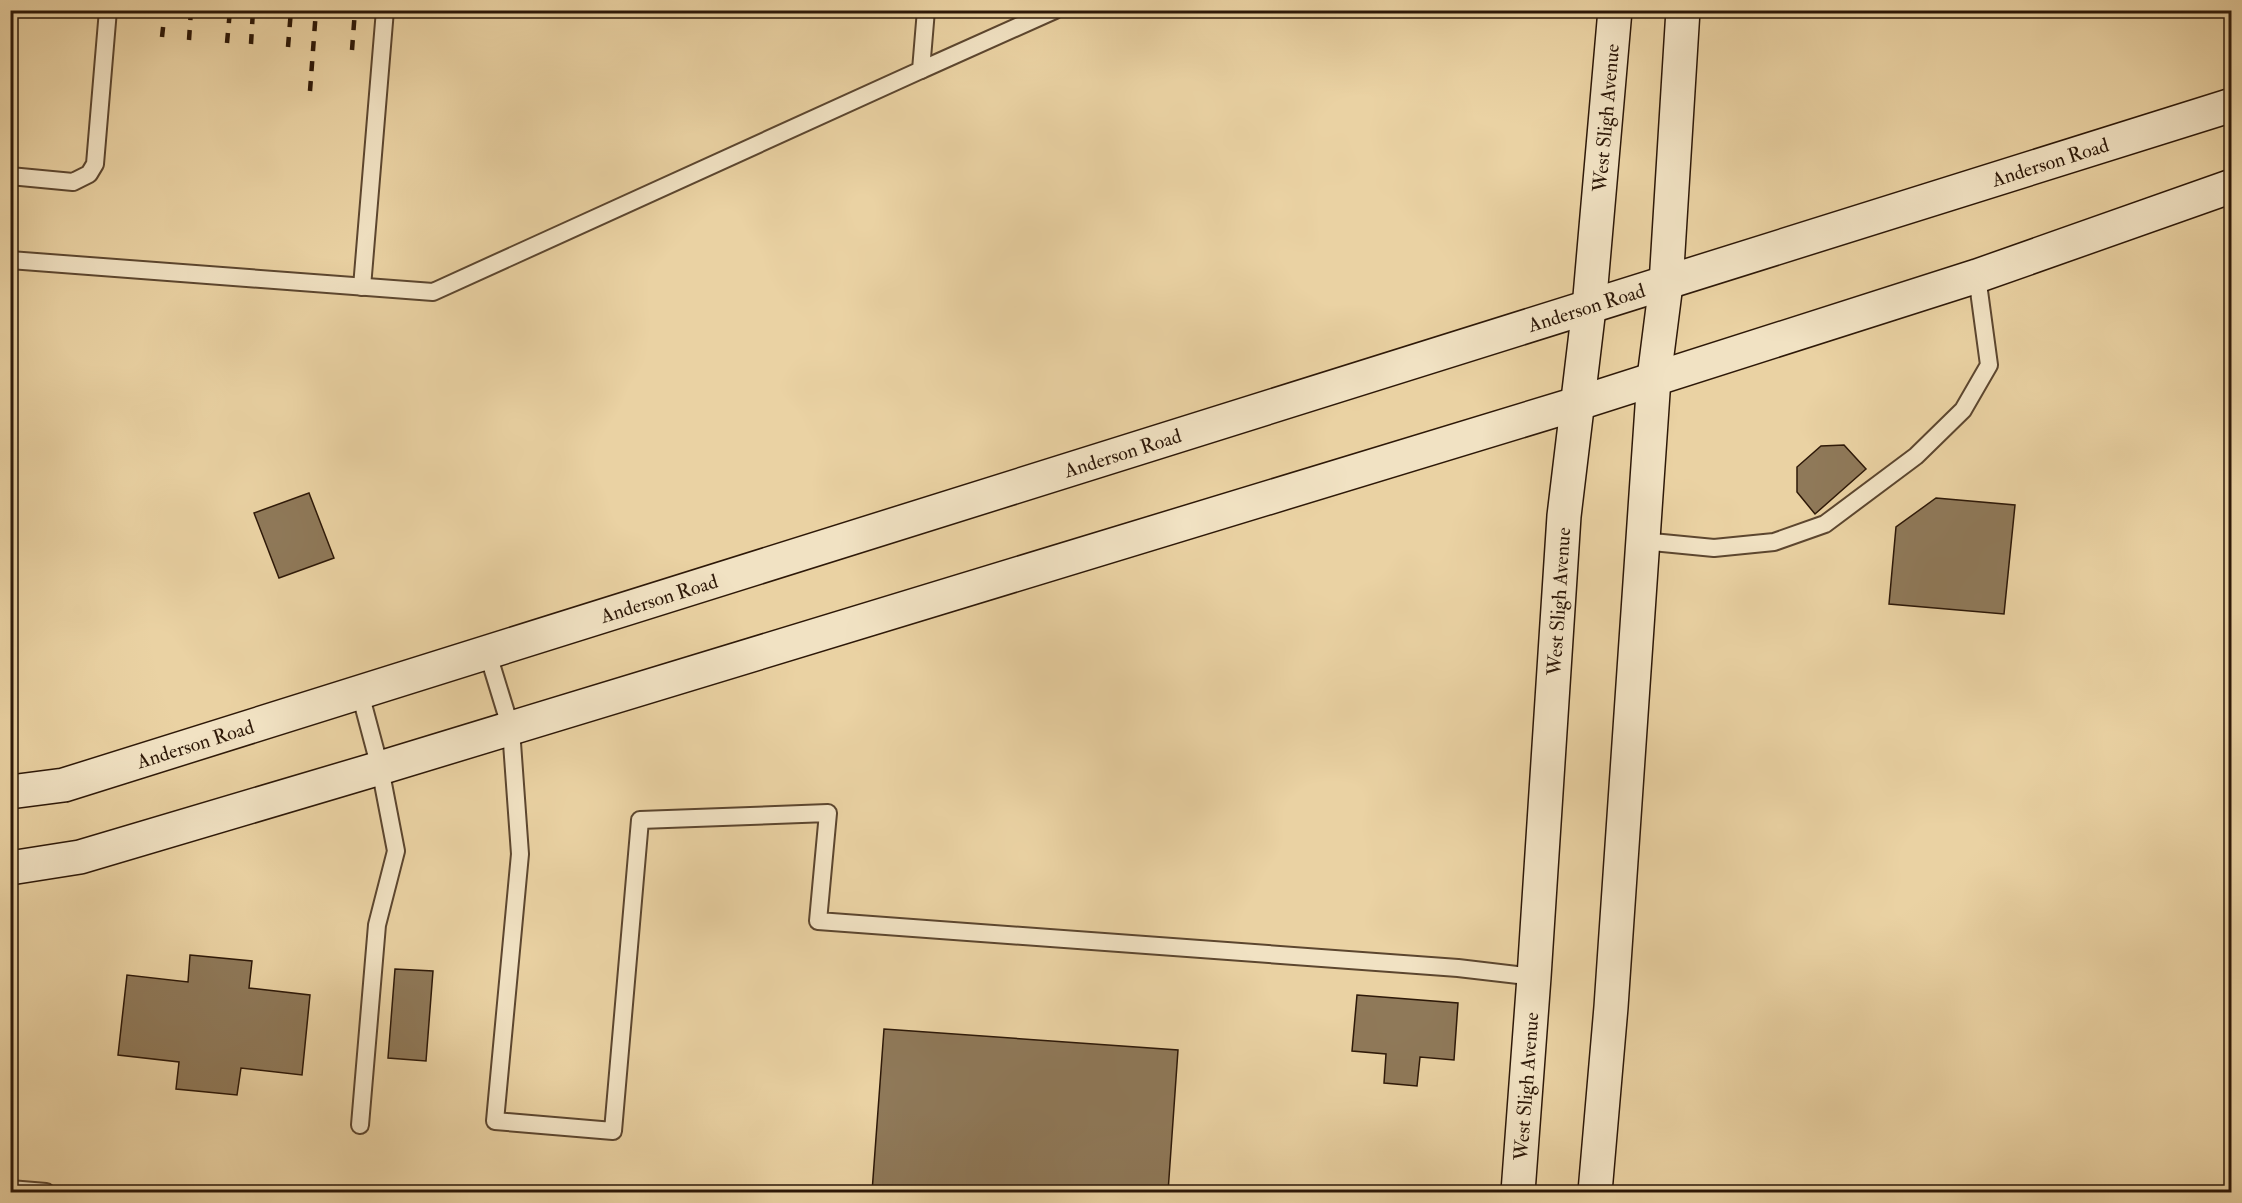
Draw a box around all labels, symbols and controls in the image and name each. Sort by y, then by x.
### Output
street label: West Sligh Avenue [1587,43,1625,194]
street label: Anderson Road [1988,132,2112,193]
street label: Anderson Road [1524,278,1648,338]
street label: Anderson Road [1060,423,1185,484]
street label: West Sligh Avenue [1542,526,1576,677]
street label: Anderson Road [596,569,721,629]
street label: Anderson Road [133,714,257,775]
street label: West Sligh Avenue [1508,1011,1544,1162]

